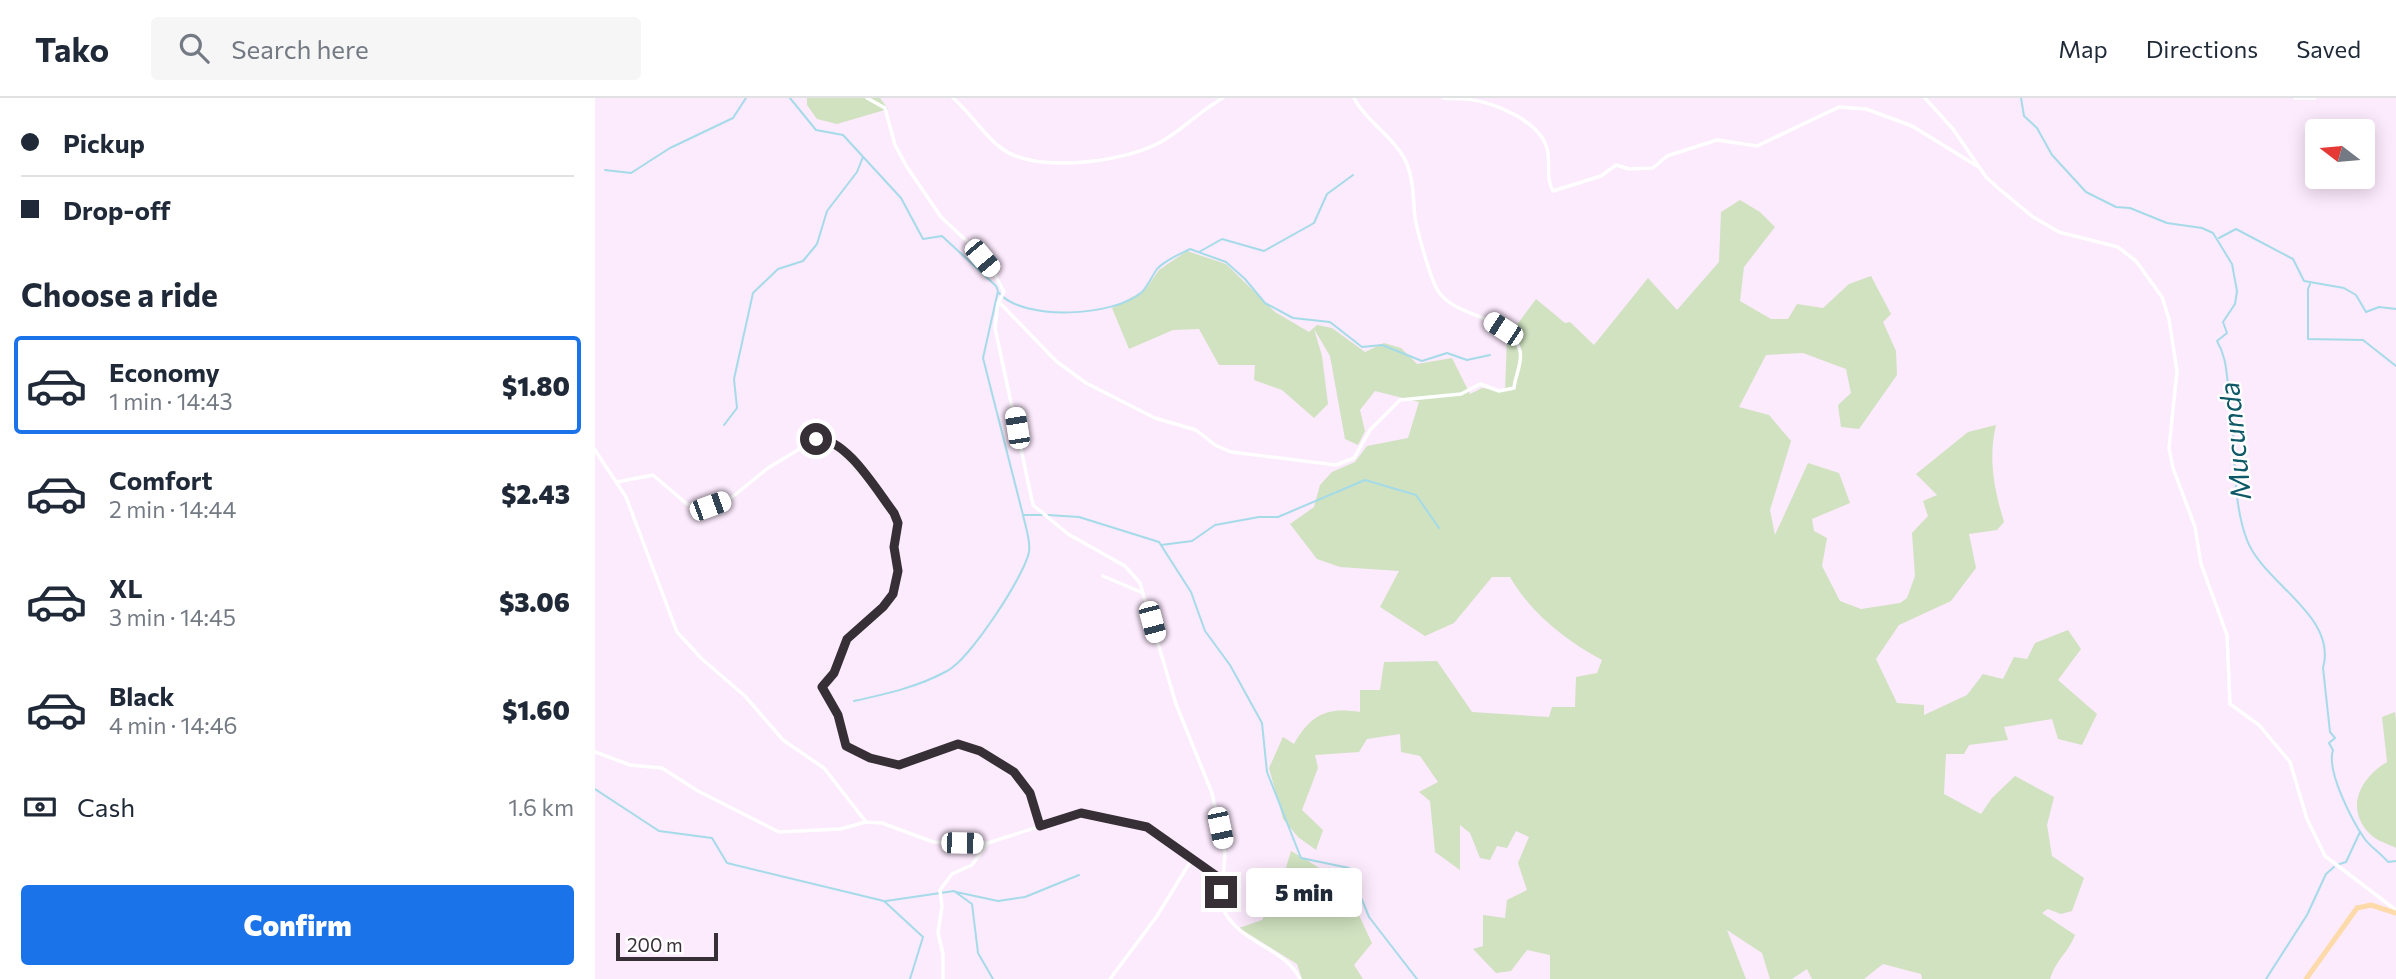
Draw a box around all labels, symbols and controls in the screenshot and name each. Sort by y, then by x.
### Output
search box [151,17,641,80]
text: Tako [35,28,109,69]
icon: search [175,29,213,67]
text: Search here [231,33,369,64]
text: Map [2058,34,2108,63]
text: Directions [2146,34,2258,63]
text: Saved [2296,34,2361,63]
north arrow [2305,119,2375,189]
map controls [2305,119,2375,189]
text: Pickup [63,127,145,158]
text: Drop-off [63,194,170,225]
car [961,235,1004,281]
text: Choose a ride [21,274,218,314]
car [1480,309,1527,349]
icon: car [25,354,88,417]
text: Economy [109,356,220,387]
text: $1.80 [502,370,570,401]
water label: Mucunda [2211,380,2257,502]
text: 1 min · 14:43 [109,387,233,415]
car [1004,406,1031,450]
route start [800,423,832,455]
icon: car [25,462,88,525]
text: Comfort [109,464,212,495]
text: $2.43 [501,478,570,509]
car [687,489,734,523]
text: 2 min · 14:44 [109,495,236,523]
icon: car [25,570,88,633]
text: XL [109,572,143,603]
text: $3.06 [499,586,570,617]
car [1137,599,1168,645]
text: 3 min · 14:45 [109,603,236,631]
icon: car [25,678,88,741]
text: Black [109,680,175,711]
text: $1.60 [502,694,570,725]
text: 4 min · 14:46 [109,711,237,739]
icon: cash [21,788,59,826]
text: Cash [77,791,135,822]
text: 1.6 km [508,793,574,821]
car [1206,805,1235,851]
car [941,832,984,854]
callout: 5 min [1245,868,1361,916]
route end [1205,876,1237,908]
text: 5 min [1275,878,1333,906]
button: Confirm [21,885,574,965]
scale bar [616,930,717,962]
text: 200 m [627,933,683,956]

